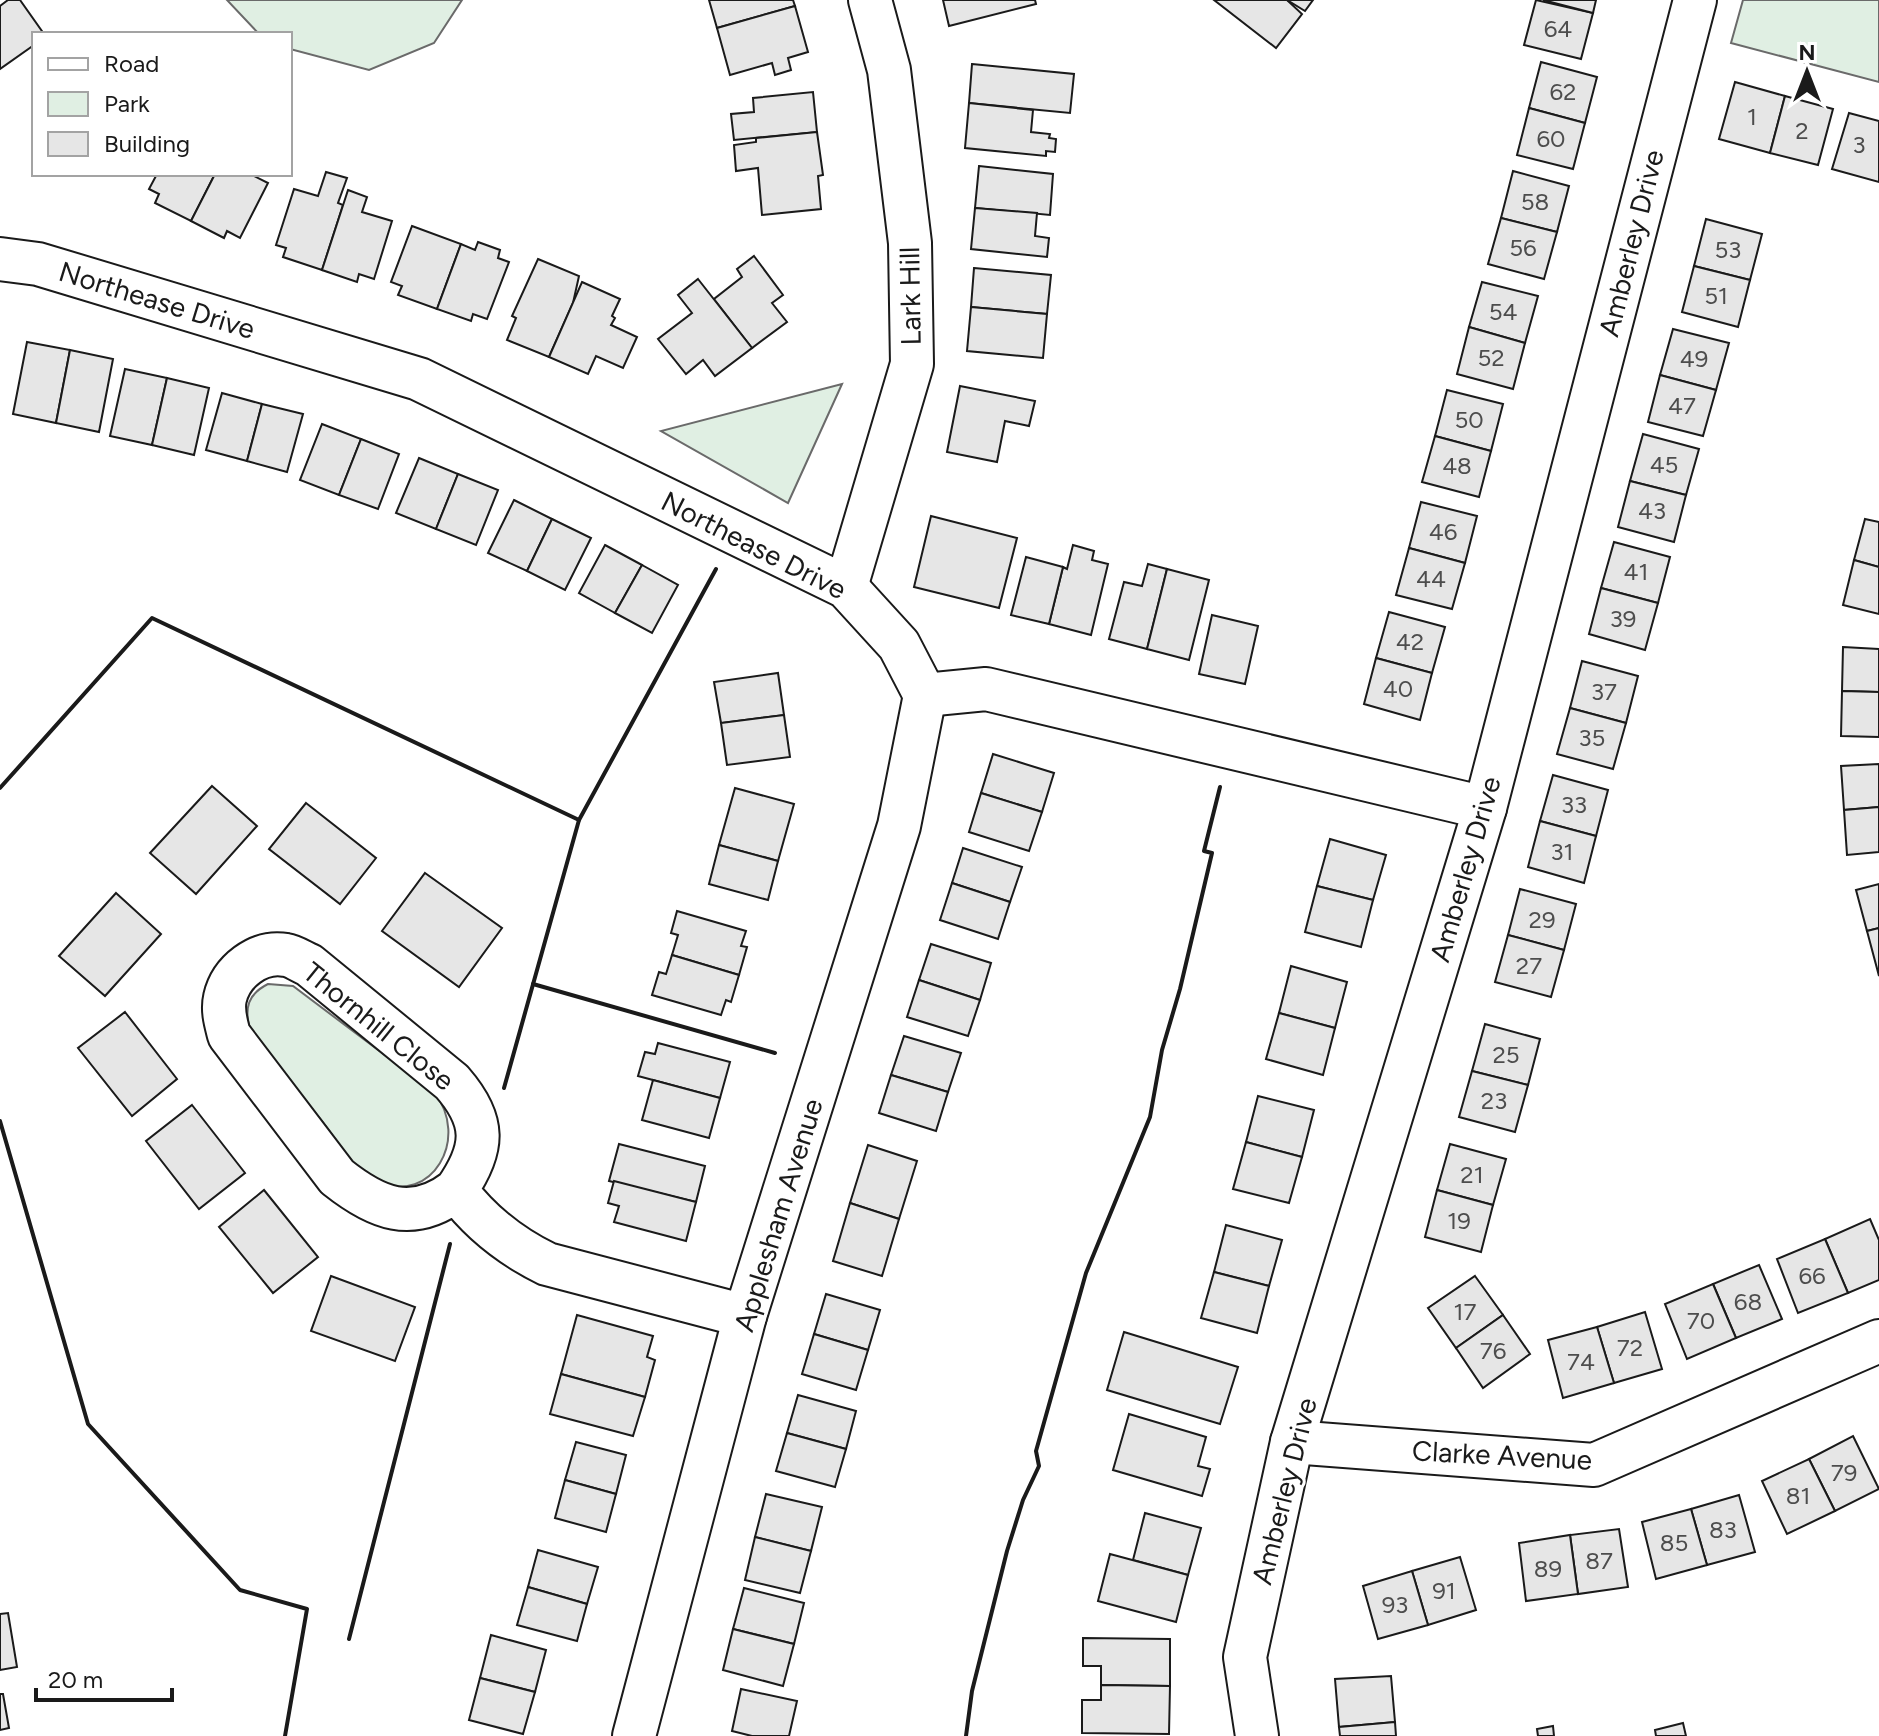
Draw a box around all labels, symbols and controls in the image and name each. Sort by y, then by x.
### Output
house number: 64 [1544,14,1572,43]
legend [32,32,292,176]
north arrow [1767,32,1847,112]
text: N [1798,39,1816,66]
text: Road [104,49,159,78]
house number: 62 [1550,77,1577,106]
text: Park [104,89,150,118]
house number: 1 [1747,102,1757,131]
house number: 2 [1795,116,1809,145]
house number: 60 [1537,124,1565,153]
text: Building [104,129,190,158]
house number: 3 [1852,130,1866,159]
street label: Amberley Drive [1591,146,1671,340]
house number: 58 [1521,187,1549,216]
house number: 56 [1509,233,1537,262]
house number: 53 [1715,235,1741,264]
street label: Lark Hill [892,246,928,346]
street label: Northease Drive [55,254,259,346]
house number: 51 [1704,281,1728,310]
house number: 54 [1489,297,1517,326]
house number: 52 [1477,343,1505,372]
house number: 49 [1680,344,1708,373]
house number: 47 [1668,391,1696,420]
house number: 50 [1454,405,1484,434]
house number: 45 [1650,450,1678,479]
house number: 48 [1442,451,1472,480]
street label: Northease Drive [656,484,852,606]
house number: 43 [1638,496,1666,525]
house number: 46 [1429,517,1457,546]
house number: 41 [1624,557,1648,586]
house number: 44 [1416,564,1446,593]
house number: 39 [1610,604,1636,633]
house number: 42 [1396,627,1424,656]
house number: 40 [1383,674,1413,703]
house number: 37 [1591,677,1617,706]
house number: 35 [1579,723,1605,752]
street label: Amberley Drive [1422,772,1508,966]
house number: 33 [1561,790,1587,819]
house number: 31 [1551,837,1573,866]
house number: 29 [1529,905,1556,934]
house number: 27 [1516,951,1542,980]
street label: Thornhill Close [297,955,461,1097]
house number: 25 [1492,1040,1520,1069]
house number: 23 [1481,1086,1507,1115]
street label: Applesham Avenue [726,1094,830,1336]
house number: 21 [1460,1160,1484,1189]
house number: 19 [1447,1206,1471,1235]
house number: 66 [1798,1261,1826,1290]
house number: 68 [1734,1287,1762,1316]
house number: 17 [1454,1297,1477,1326]
house number: 70 [1687,1306,1715,1335]
house number: 72 [1617,1333,1643,1362]
house number: 76 [1480,1336,1506,1365]
house number: 74 [1567,1347,1595,1376]
street label: Amberley Drive [1244,1394,1324,1588]
street label: Clarke Avenue [1411,1433,1593,1477]
house number: 79 [1831,1458,1857,1487]
house number: 81 [1786,1481,1810,1510]
house number: 83 [1709,1515,1737,1544]
house number: 85 [1660,1528,1688,1557]
house number: 87 [1585,1546,1613,1575]
house number: 89 [1534,1554,1562,1583]
house number: 91 [1432,1576,1456,1605]
house number: 93 [1382,1590,1408,1619]
scale bar [36,1652,172,1702]
text: 20 m [48,1665,103,1694]

